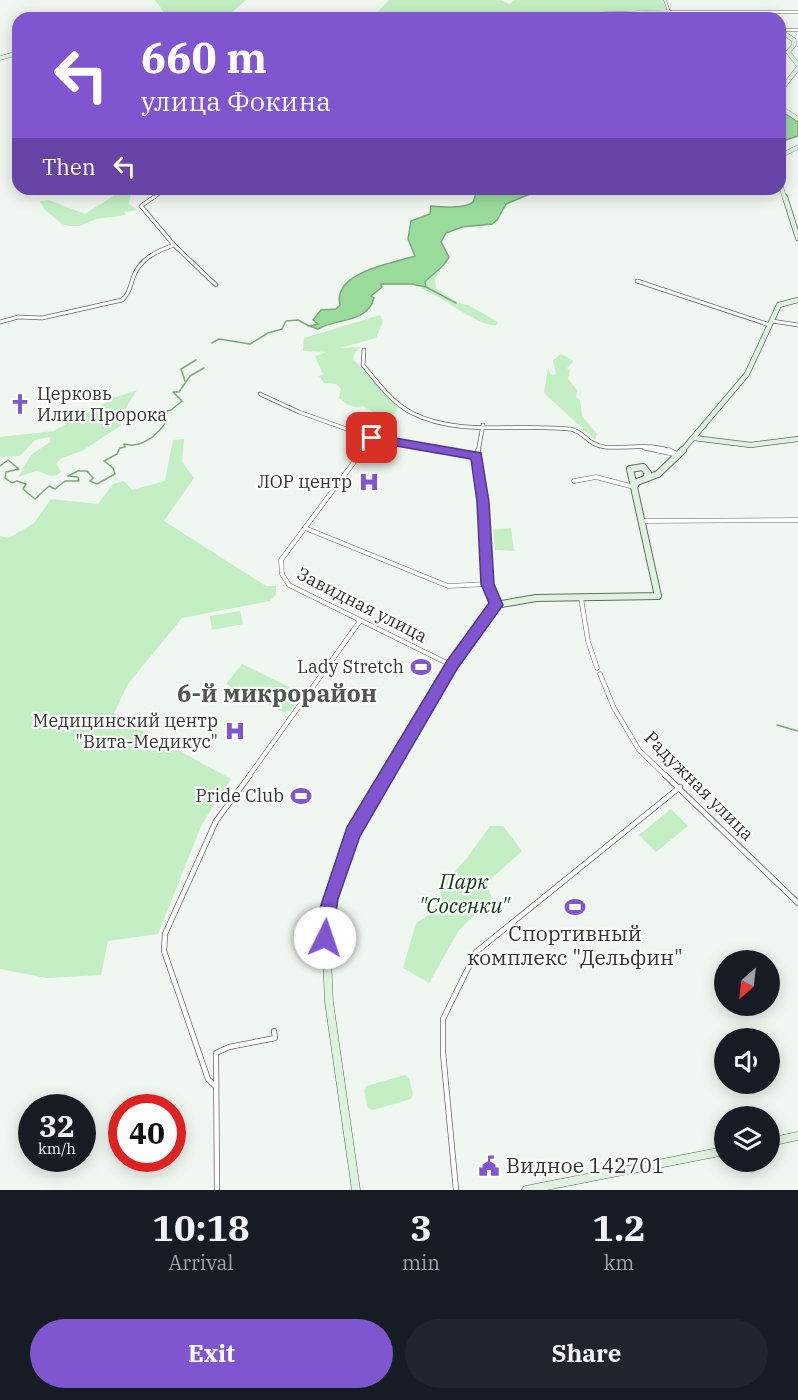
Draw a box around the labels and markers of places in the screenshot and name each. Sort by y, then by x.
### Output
place label: Церковь Илии Пророка [37,382,167,426]
church icon: Церковь Илии Пророка [8,392,32,416]
pin [346,412,397,463]
place label: ЛОР центр [258,470,352,493]
hospital icon: ЛОР центр [357,470,381,494]
place label: Lady Stretch [297,655,404,678]
sports icon: Lady Stretch [409,655,433,679]
place label: Медицинский центр "Вита-Медикус" [33,709,218,753]
hospital icon: Медицинский центр "Вита-Медикус" [223,719,247,743]
place label: Pride Club [196,784,284,807]
sports icon: Pride Club [289,784,313,808]
sports icon: Спортивный комплекс "Дельфин" [563,895,587,919]
place label: Спортивный комплекс "Дельфин" [467,919,683,971]
place label: Видное 142701 [506,1151,664,1179]
public building icon: Видное 142701 [477,1154,501,1178]

